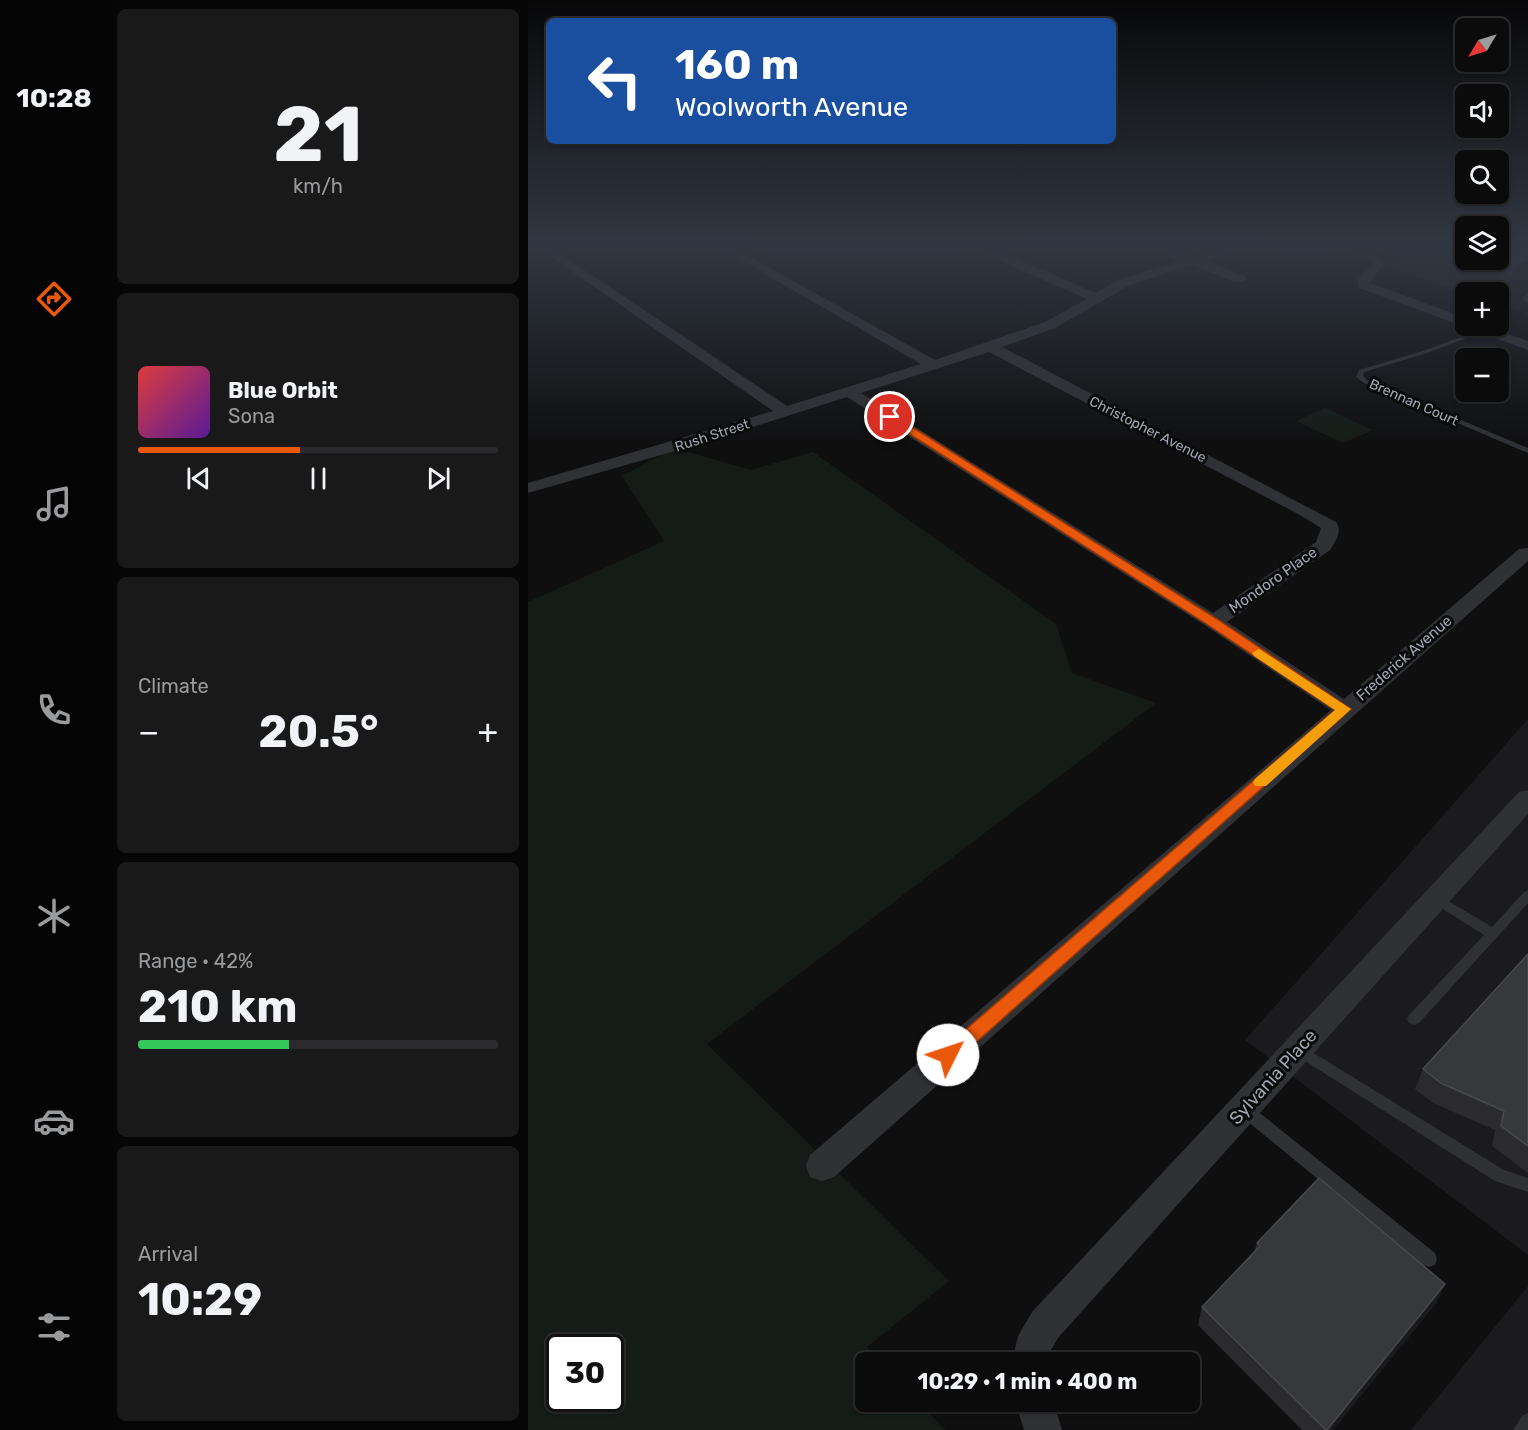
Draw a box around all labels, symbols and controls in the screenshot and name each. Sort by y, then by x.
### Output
north arrow [1455,18,1509,72]
map controls [1455,18,1509,402]
text: 160 m [675,40,799,90]
icon: left [576,42,654,120]
text: 10:28 [16,82,92,114]
button: sound [1455,84,1509,138]
text: 21 [273,88,363,181]
text: Woolworth Avenue [675,91,908,123]
button: search [1455,150,1509,204]
text: km/h [293,174,343,198]
button: layers [1455,216,1509,270]
icon: directions [33,278,75,320]
button: + [1455,282,1509,336]
button: − [1455,348,1509,402]
street label: Brennan Court [1367,375,1461,430]
text: Blue Orbit [228,377,338,404]
pin [864,391,915,442]
street label: Christopher Avenue [1086,393,1209,466]
icon: arrive [873,400,906,433]
text: Sona [228,404,275,428]
street label: Rush Street [673,415,752,455]
icon: previous [182,462,215,495]
icon: pause [302,462,335,495]
icon: next [422,462,455,495]
icon: music [33,483,75,525]
street label: Mondoro Place [1226,543,1320,617]
street label: Frederick Avenue [1352,612,1456,704]
text: Climate [138,674,209,698]
icon: phone [33,689,75,731]
text: 20.5° [259,705,378,758]
text: − [138,712,159,751]
text: + [477,712,498,751]
icon: climate [33,895,75,937]
text: Range · 42% [138,949,253,973]
text: 210 km [138,980,297,1033]
position arrow [916,1023,980,1087]
street label: Sylvania Place [1224,1025,1322,1129]
icon: car [33,1100,75,1142]
text: Arrival [138,1242,198,1266]
text: 10:29 [138,1273,262,1326]
icon: filters [33,1306,75,1348]
speed limit sign: 30 [546,1334,624,1412]
text: 10:29 · 1 min · 400 m [918,1368,1137,1395]

